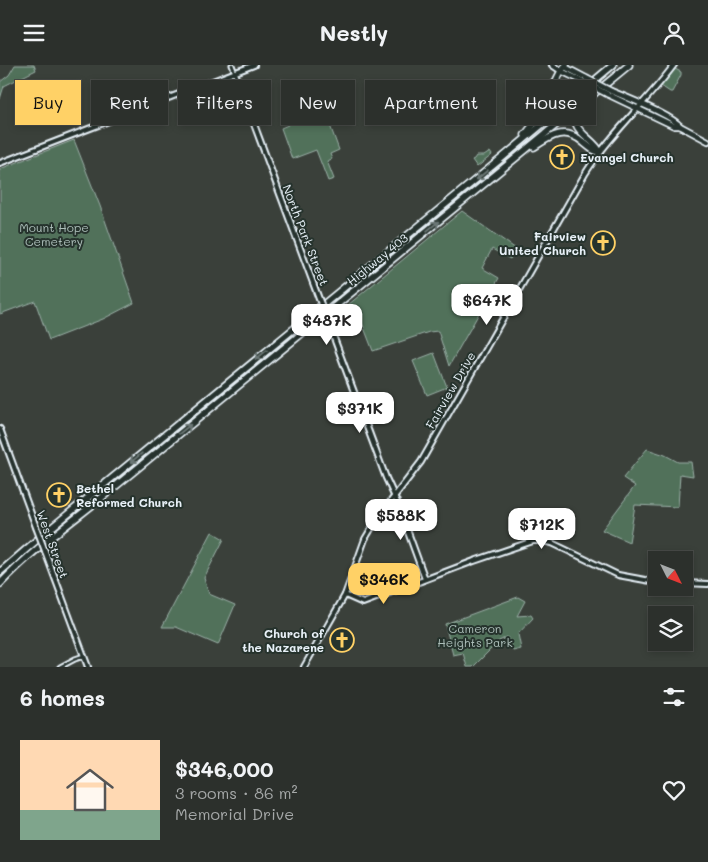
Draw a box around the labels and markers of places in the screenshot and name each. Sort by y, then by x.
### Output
church icon: Evangel Church [549,144,575,170]
place label: Evangel Church [580,149,673,165]
place label: Fairview United Church [499,228,586,258]
church icon: Fairview United Church [590,230,616,256]
pin: $647K [452,283,522,326]
pin: $487K [292,303,362,346]
pin: $371K [325,391,395,434]
place label: Bethel Reformed Church [76,480,182,510]
church icon: Bethel Reformed Church [46,482,72,508]
pin: $588K [366,499,436,541]
pin: $712K [507,507,577,550]
pin: $346K [349,563,419,605]
place label: Church of the Nazarene [242,625,325,655]
church icon: Church of the Nazarene [329,627,355,653]

